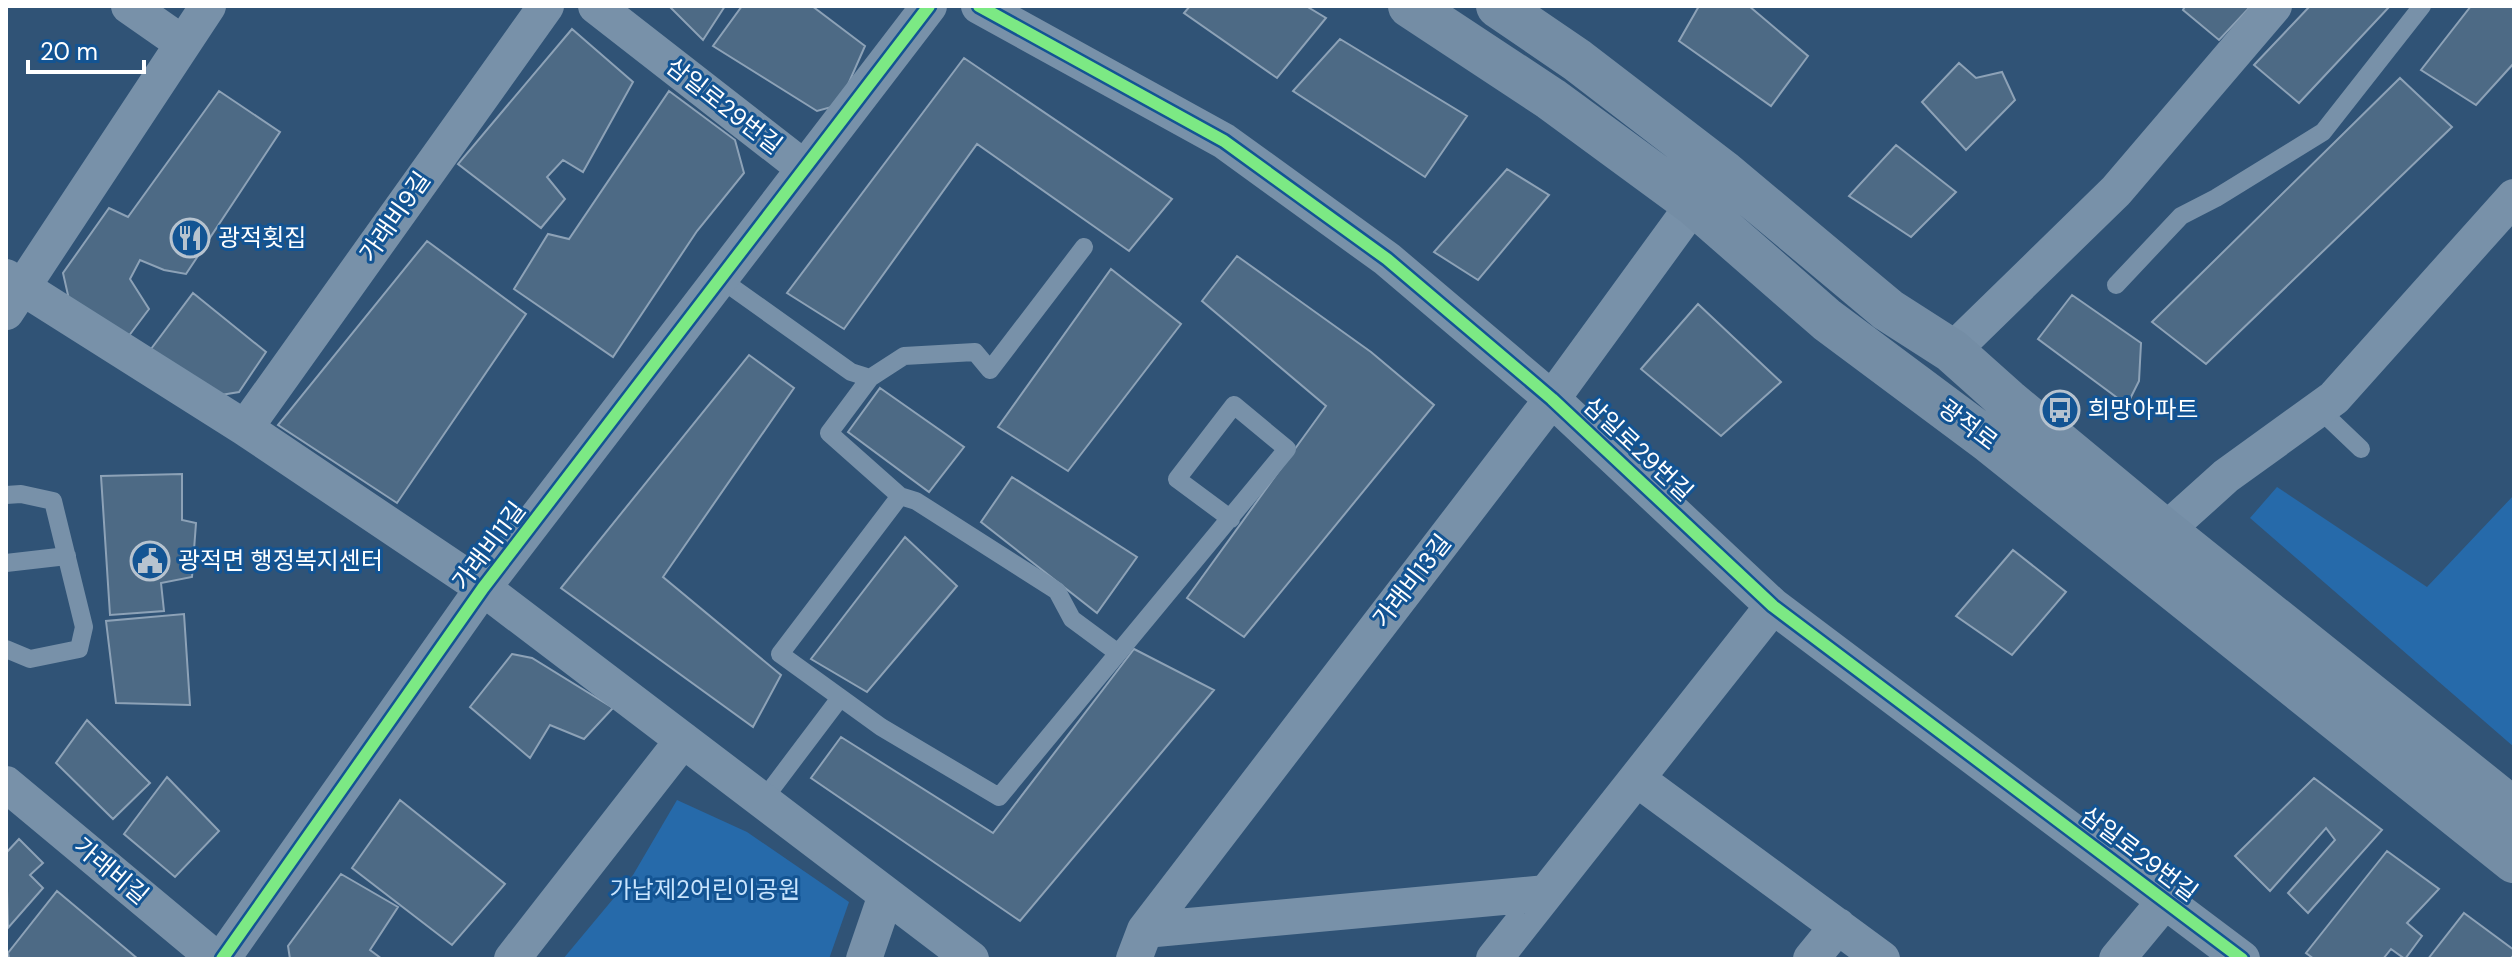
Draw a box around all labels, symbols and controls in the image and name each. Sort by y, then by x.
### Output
scale bar [28,24,144,74]
text: 20 m [40,36,98,67]
street label: 삼일로29번길 [660,51,789,161]
street label: 가래비9길 [352,165,437,268]
restaurant icon: 광적횟집 [169,217,211,259]
place label: 광적횟집 [218,222,306,253]
bus stop icon: 희망아파트 [2039,389,2081,431]
street label: 삼일로29번길 [1577,390,1700,507]
street label: 광적로 [1933,392,2004,457]
place label: 희망아파트 [2088,394,2198,425]
street label: 가래비11길 [445,495,532,596]
street label: 가래비13길 [1366,528,1458,634]
public building icon: 광적면 행정복지센터 [129,540,171,582]
place label: 광적면 행정복지센터 [178,545,383,576]
street label: 삼일로29번길 [2074,799,2204,908]
street label: 가래비길 [68,830,155,911]
park label: 가납제2어린이공원 [610,874,800,905]

